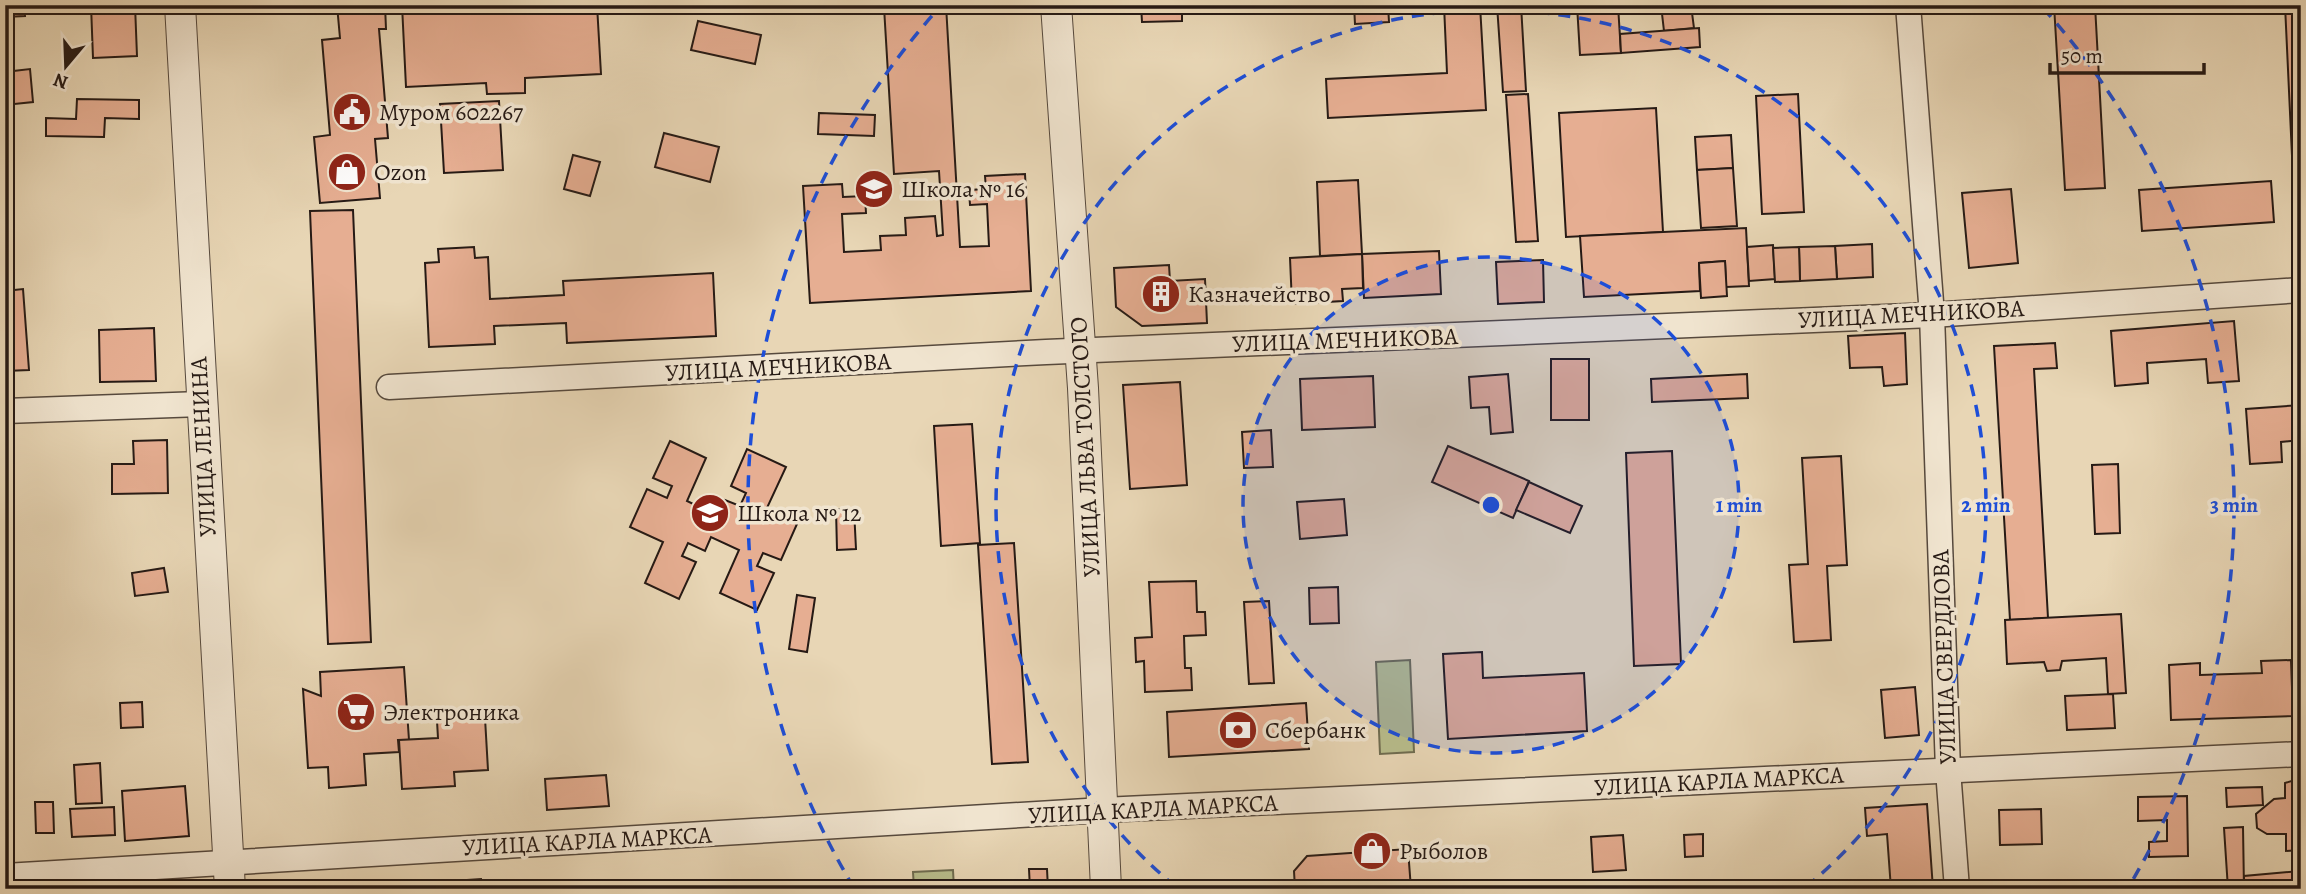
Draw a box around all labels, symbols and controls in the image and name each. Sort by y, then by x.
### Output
north arrow [32,32,102,102]
scale bar [2050,32,2204,76]
text: 50 m [2061,42,2103,70]
text: N [50,67,72,96]
public building icon: Муром 602267 [331,91,373,133]
place label: Муром 602267 [379,96,524,128]
shop icon: Ozon [326,151,368,193]
place label: Ozon [374,156,427,188]
school or university icon: Школа № 16 [853,168,895,210]
place label: Школа № 16 [901,173,1025,205]
building icon: Казначейство [1140,273,1182,315]
place label: Казначейство [1188,278,1331,310]
street label: УЛИЦА МЕЧНИКОВА [1797,292,2026,336]
street label: УЛИЦА ЛЬВА ТОЛСТОГО [1062,316,1108,578]
street label: УЛИЦА МЕЧНИКОВА [1231,320,1460,360]
street label: УЛИЦА МЕЧНИКОВА [664,345,893,389]
street label: УЛИЦА ЛЕНИНА [182,355,224,538]
text: 1 min [1716,491,1763,519]
text: 2 min [1961,491,2011,519]
text: 3 min [2210,491,2258,519]
school or university icon: Школа № 12 [689,492,731,534]
centre of rings [1479,493,1503,517]
place label: Школа № 12 [737,497,861,529]
street label: УЛИЦА СВЕРДЛОВА [1924,548,1964,765]
supermarket icon: Электроника [335,691,377,733]
place label: Электроника [383,696,520,728]
bank icon: Сбербанк [1217,709,1259,751]
place label: Сбербанк [1265,714,1366,746]
street label: УЛИЦА КАРЛА МАРКСА [1593,758,1846,804]
street label: УЛИЦА КАРЛА МАРКСА [1027,786,1280,832]
street label: УЛИЦА КАРЛА МАРКСА [461,818,714,864]
shop icon: Рыболов [1351,830,1393,872]
place label: Рыболов [1399,835,1488,867]

